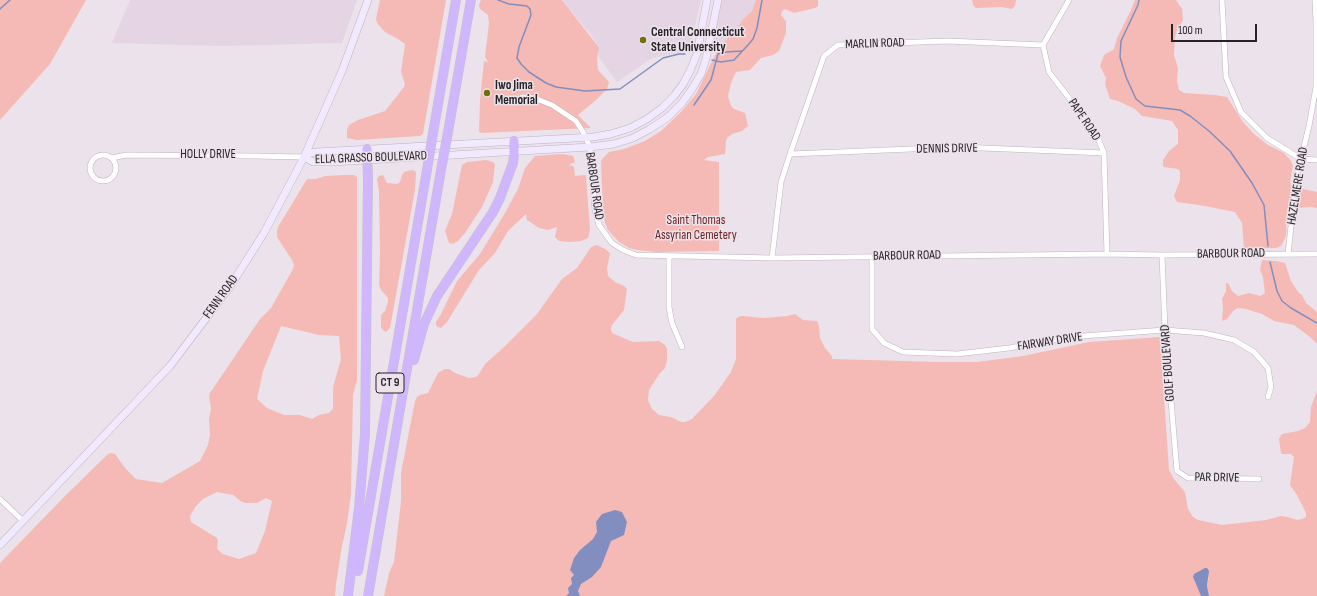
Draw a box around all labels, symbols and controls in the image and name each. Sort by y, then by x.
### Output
scale bar [1173,16,1259,42]
text: 100 m [1178,23,1203,38]
place label: Central Connecticut State University [651,25,744,56]
marker: Central Connecticut State University [638,35,648,45]
street label: MARLIN ROAD [845,35,905,53]
place label: Iwo Jima Memorial [495,78,538,109]
marker: Iwo Jima Memorial [482,88,492,98]
street label: PAPE ROAD [1064,96,1104,144]
street label: DENNIS DRIVE [916,141,978,157]
street label: HAZELMERE ROAD [1284,146,1312,226]
street label: HOLLY DRIVE [180,147,236,163]
street label: ELLA GRASSO BOULEVARD [315,148,427,168]
street label: BARBOUR ROAD [582,151,606,221]
park label: Saint Thomas Assyrian Cemetery [655,213,737,244]
street label: BARBOUR ROAD [1197,246,1265,262]
street label: BARBOUR ROAD [873,248,941,264]
street label: FENN ROAD [200,272,242,322]
street label: GOLF BOULEVARD [1158,324,1178,402]
street label: FAIRWAY DRIVE [1016,329,1084,355]
road number: CT 9 [376,373,404,393]
street label: PAR DRIVE [1194,470,1240,486]

